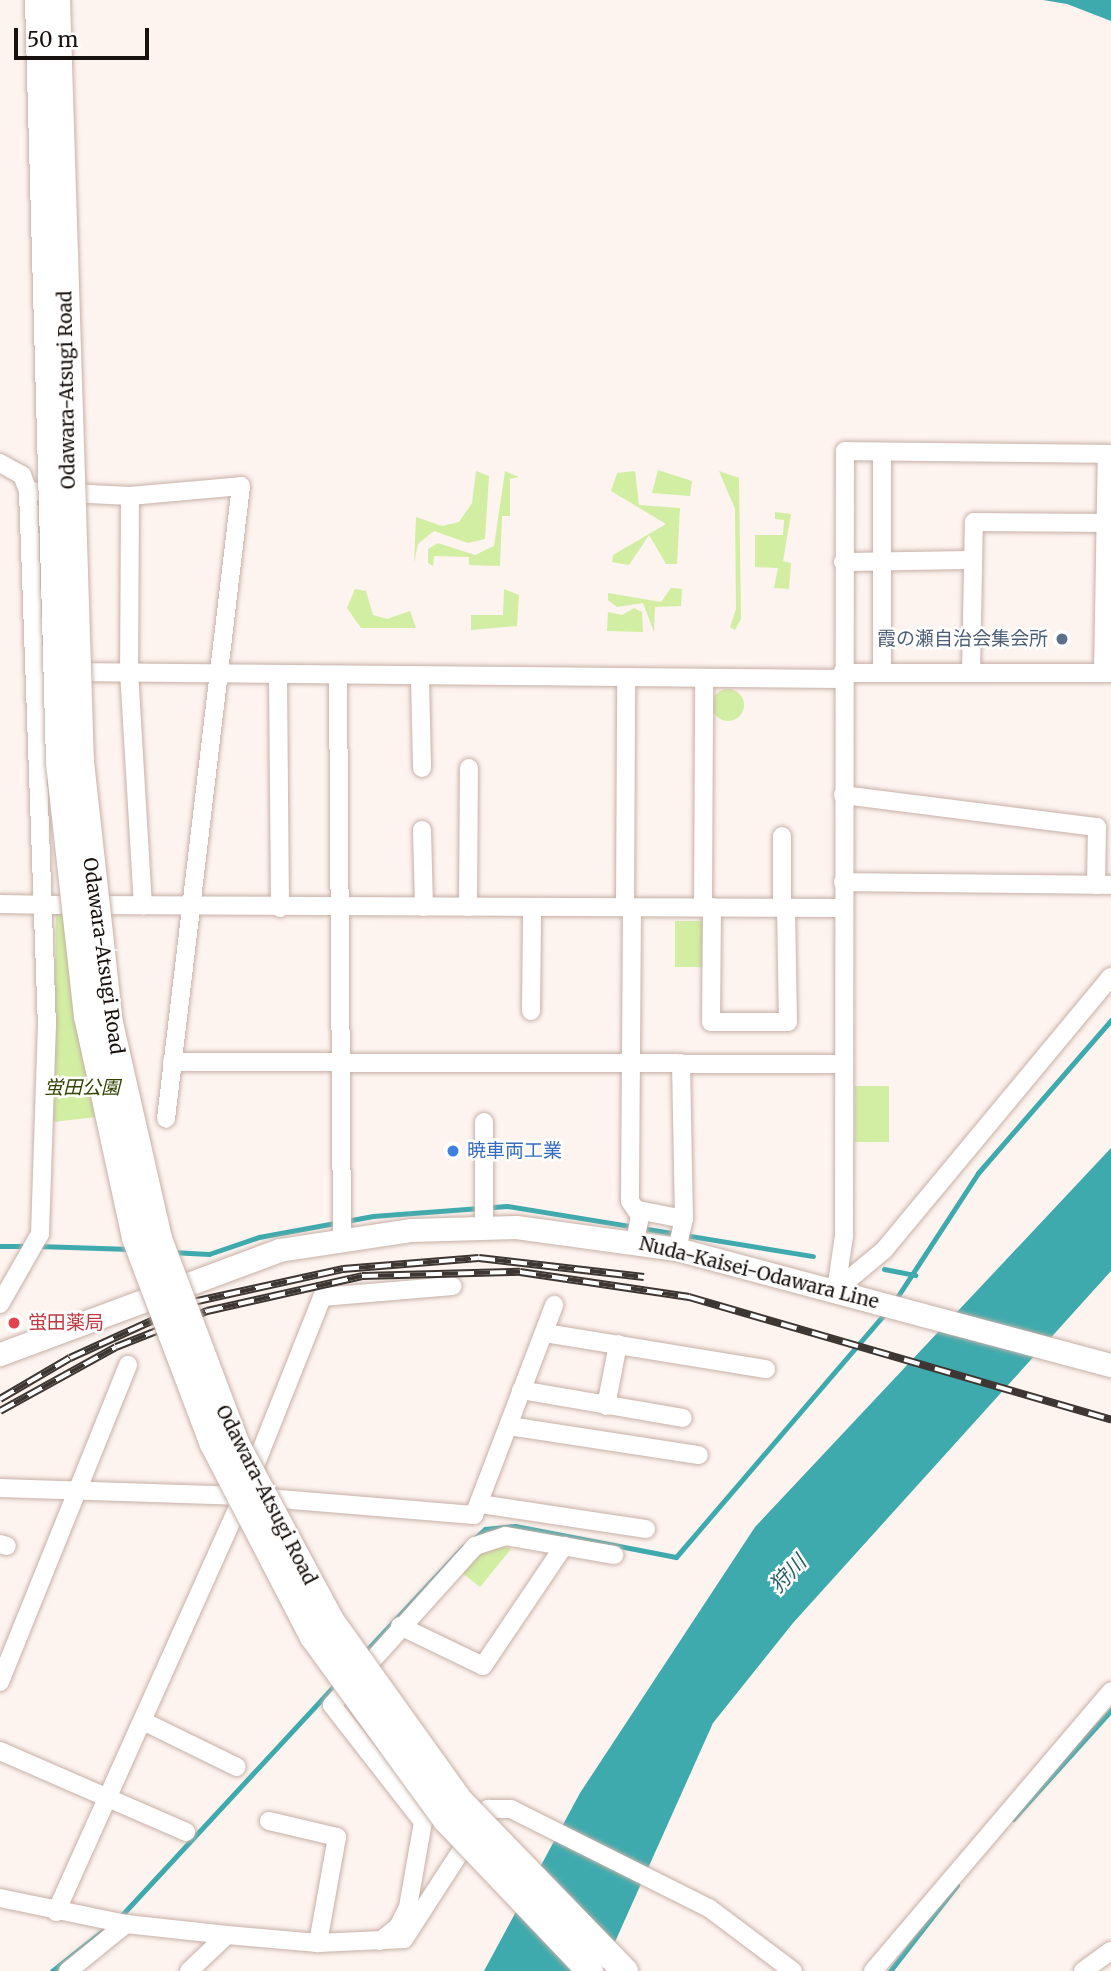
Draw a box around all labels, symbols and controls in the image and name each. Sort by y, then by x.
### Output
scale bar [18,14,152,58]
text: 50 m [27,26,78,53]
street label: Odawara-Atsugi Road [54,291,80,489]
place label: 霞の瀬自治会集会所 [877,628,1048,650]
marker: 霞の瀬自治会集会所 [1054,631,1070,647]
street label: Odawara-Atsugi Road [78,856,128,1056]
park label: 蛍田公園 [44,1077,120,1099]
place label: 暁車両工業 [467,1140,562,1162]
marker: 暁車両工業 [445,1143,461,1159]
street label: Nuda-Kaisei-Odawara Line [637,1232,881,1314]
place label: 蛍田薬局 [28,1312,104,1334]
marker: 蛍田薬局 [6,1315,22,1331]
street label: Odawara-Atsugi Road [211,1401,321,1589]
water label: 狩川 [764,1550,812,1598]

